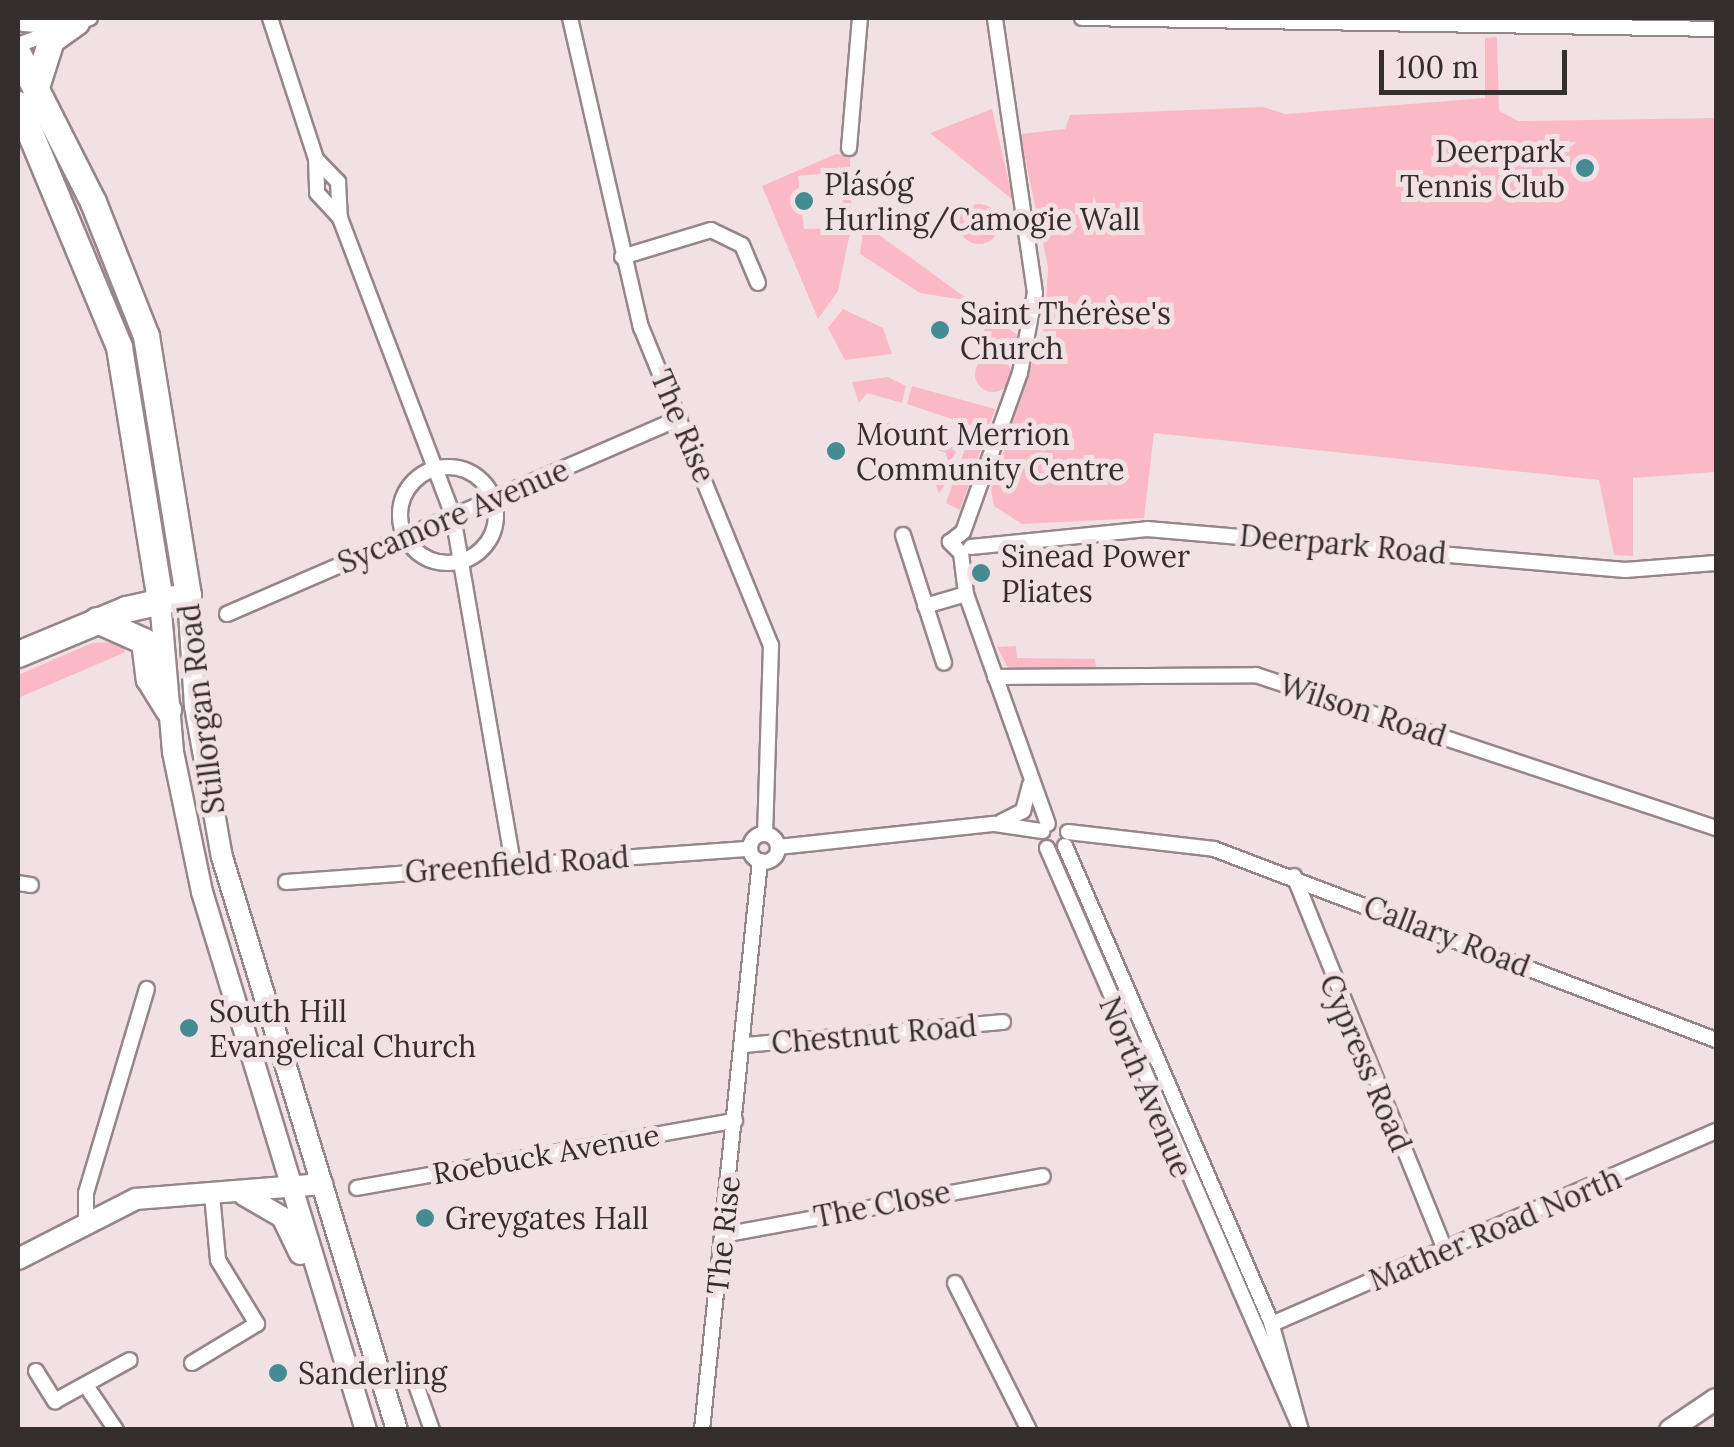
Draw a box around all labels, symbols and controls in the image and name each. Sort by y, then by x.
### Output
scale bar [1384,30,1572,92]
text: 100 m [1396,48,1479,86]
place label: Deerpark Tennis Club [1400,133,1565,204]
marker: Deerpark Tennis Club [1574,157,1596,179]
place label: Plásóg Hurling/Camogie Wall [824,166,1140,236]
marker: Plásóg Hurling/Camogie Wall [793,190,815,212]
place label: Saint Thérèse's Church [960,295,1171,366]
marker: Saint Thérèse's Church [929,319,951,341]
street label: The Rise [643,364,723,488]
place label: Mount Merrion Community Centre [856,416,1124,486]
marker: Mount Merrion Community Centre [825,440,847,462]
street label: Sycamore Avenue [332,451,574,581]
street label: Deerpark Road [1238,517,1448,571]
place label: Sinead Power Pliates [1001,538,1190,608]
marker: Sinead Power Pliates [970,562,992,584]
street label: Stillorgan Road [170,602,232,816]
street label: Wilson Road [1275,666,1451,754]
street label: Greenfield Road [404,838,630,890]
street label: Callary Road [1359,888,1535,984]
street label: Cypress Road [1313,969,1419,1157]
street label: North Avenue [1092,991,1200,1183]
place label: South Hill Evangelical Church [209,993,476,1064]
street label: Chestnut Road [770,1007,978,1061]
marker: South Hill Evangelical Church [178,1017,200,1039]
street label: Roebuck Avenue [430,1116,662,1192]
street label: Mather Road North [1364,1160,1626,1298]
street label: The Close [811,1173,953,1235]
street label: The Rise [699,1174,747,1296]
place label: Greygates Hall [445,1200,649,1236]
marker: Greygates Hall [414,1207,436,1229]
place label: Sanderling [298,1355,447,1391]
marker: Sanderling [267,1362,289,1384]

